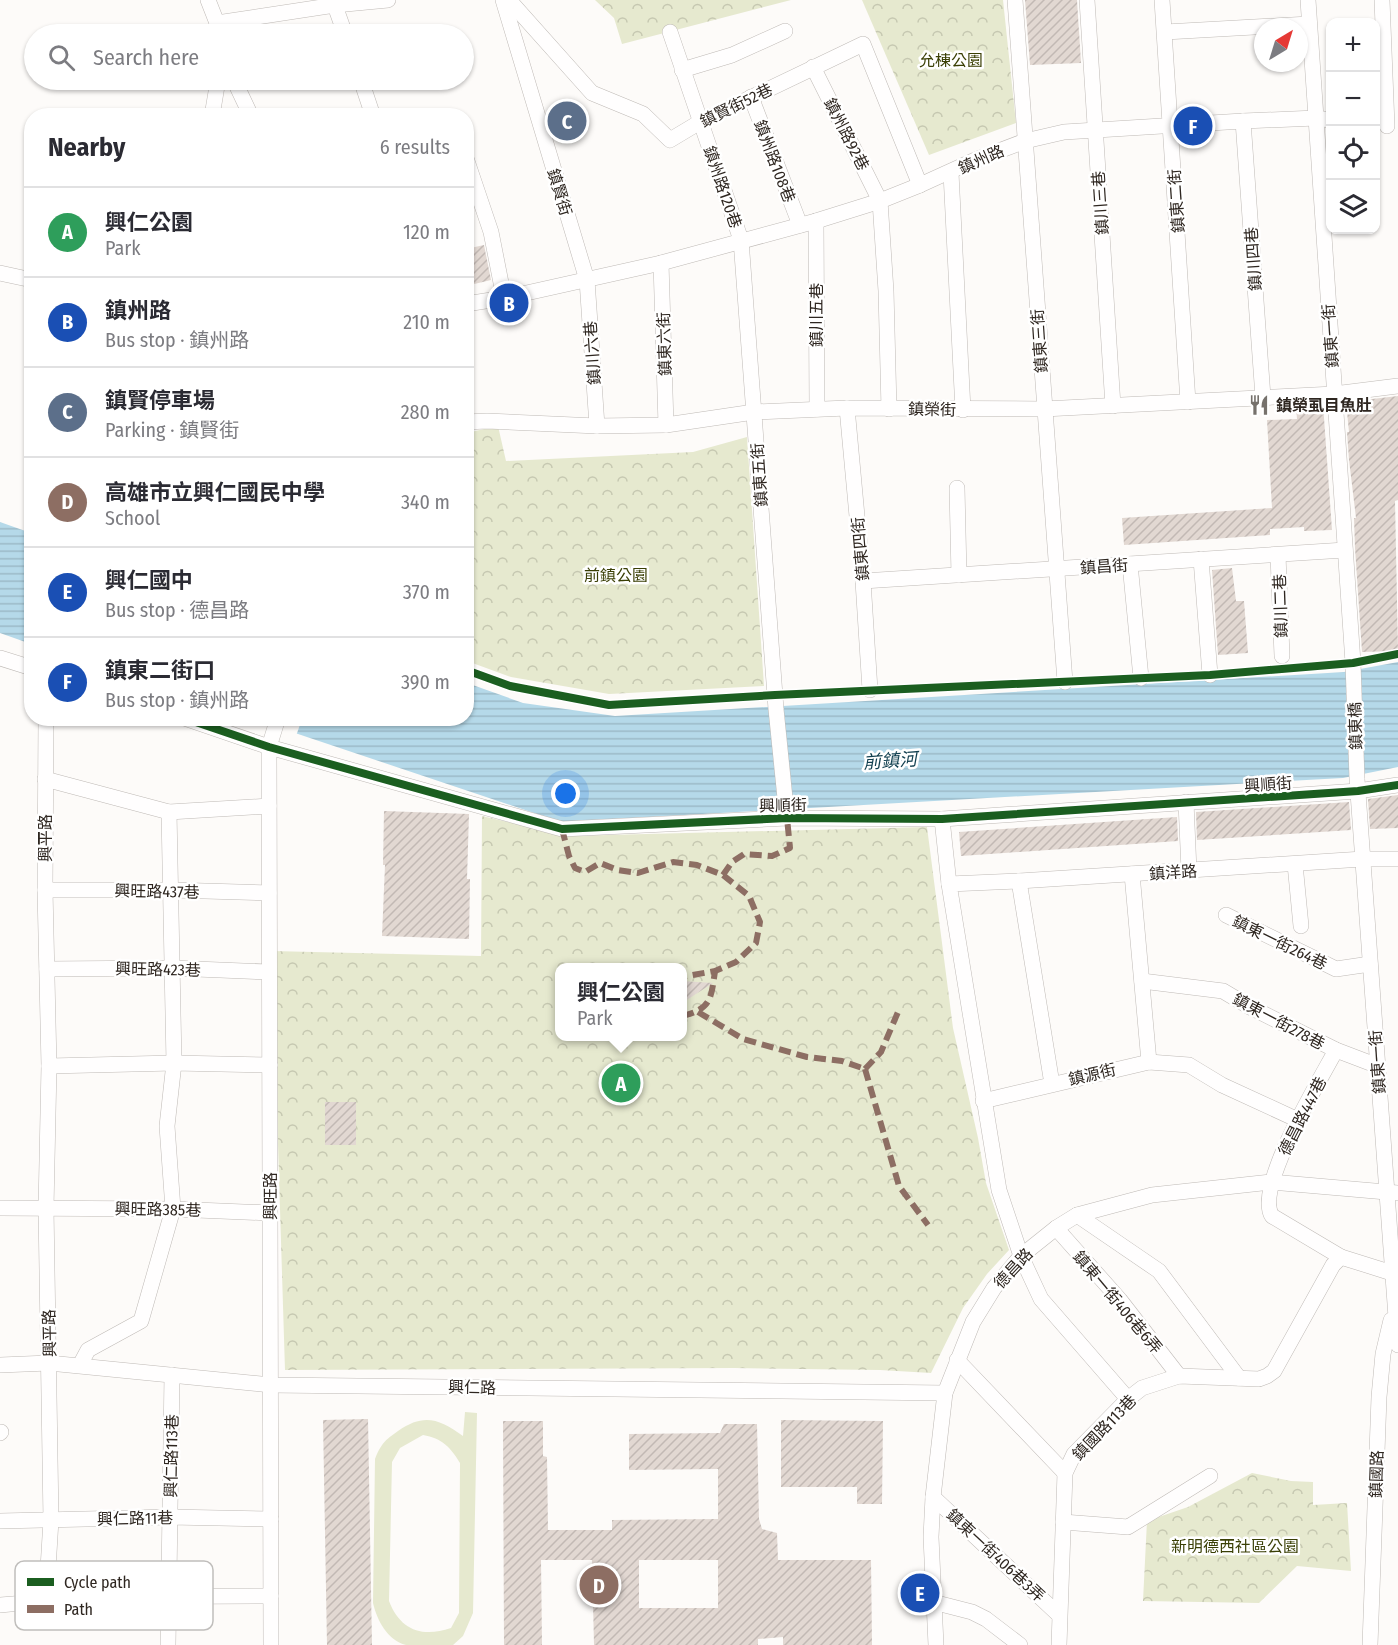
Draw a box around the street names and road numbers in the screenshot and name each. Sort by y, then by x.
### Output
street label: 鎮賢街52巷 [697,80,776,131]
street label: 鎮州路92巷 [820,95,873,174]
street label: 鎮州路108巷 [750,117,799,205]
street label: 鎮州路 [955,141,1007,178]
street label: 鎮州路120巷 [700,144,745,231]
street label: 鎮賢街 [543,166,576,218]
street label: 鎮東二街 [1165,168,1188,234]
street label: 鎮川三巷 [1089,170,1112,236]
street label: 鎮川四巷 [1242,226,1265,292]
street label: 鎮川五巷 [807,283,826,347]
street label: 鎮東一街 [1319,303,1342,369]
street label: 鎮東三街 [1028,308,1051,374]
street label: 鎮東六街 [654,312,675,376]
street label: 鎮川六巷 [581,320,604,386]
street label: 鎮榮街 [908,400,956,419]
street label: 鎮東五街 [748,442,771,508]
street label: 鎮東四街 [848,516,873,582]
street label: 鎮昌街 [1079,555,1129,578]
street label: 鎮川二巷 [1270,574,1291,638]
street label: 鎮東橋 [1345,702,1366,750]
street label: 興順街 [1243,773,1293,796]
street label: 興順街 [759,796,807,815]
street label: 興平路 [36,814,55,862]
street label: 鎮洋路 [1148,861,1198,884]
street label: 興旺路437巷 [114,881,200,902]
street label: 鎮東一街264巷 [1229,911,1330,974]
street label: 興旺路423巷 [115,959,201,980]
street label: 鎮東一街278巷 [1230,989,1328,1054]
street label: 鎮東一街 [1366,1029,1389,1095]
street label: 鎮源街 [1067,1060,1118,1089]
street label: 德昌路447巷 [1275,1074,1330,1159]
street label: 興旺路 [261,1172,280,1220]
street label: 興旺路385巷 [115,1199,201,1220]
street label: 德昌路 [990,1244,1037,1292]
street label: 鎮東一街406巷6弄 [1069,1247,1166,1357]
street label: 興平路 [40,1309,59,1357]
street label: 興仁路 [448,1378,496,1397]
street label: 鎮國路113巷 [1069,1391,1140,1464]
street label: 興仁路113巷 [161,1414,182,1498]
street label: 鎮國路 [1366,1450,1387,1498]
street label: 鎮東一街406巷3弄 [943,1505,1049,1606]
street label: 興仁路11巷 [97,1508,173,1529]

